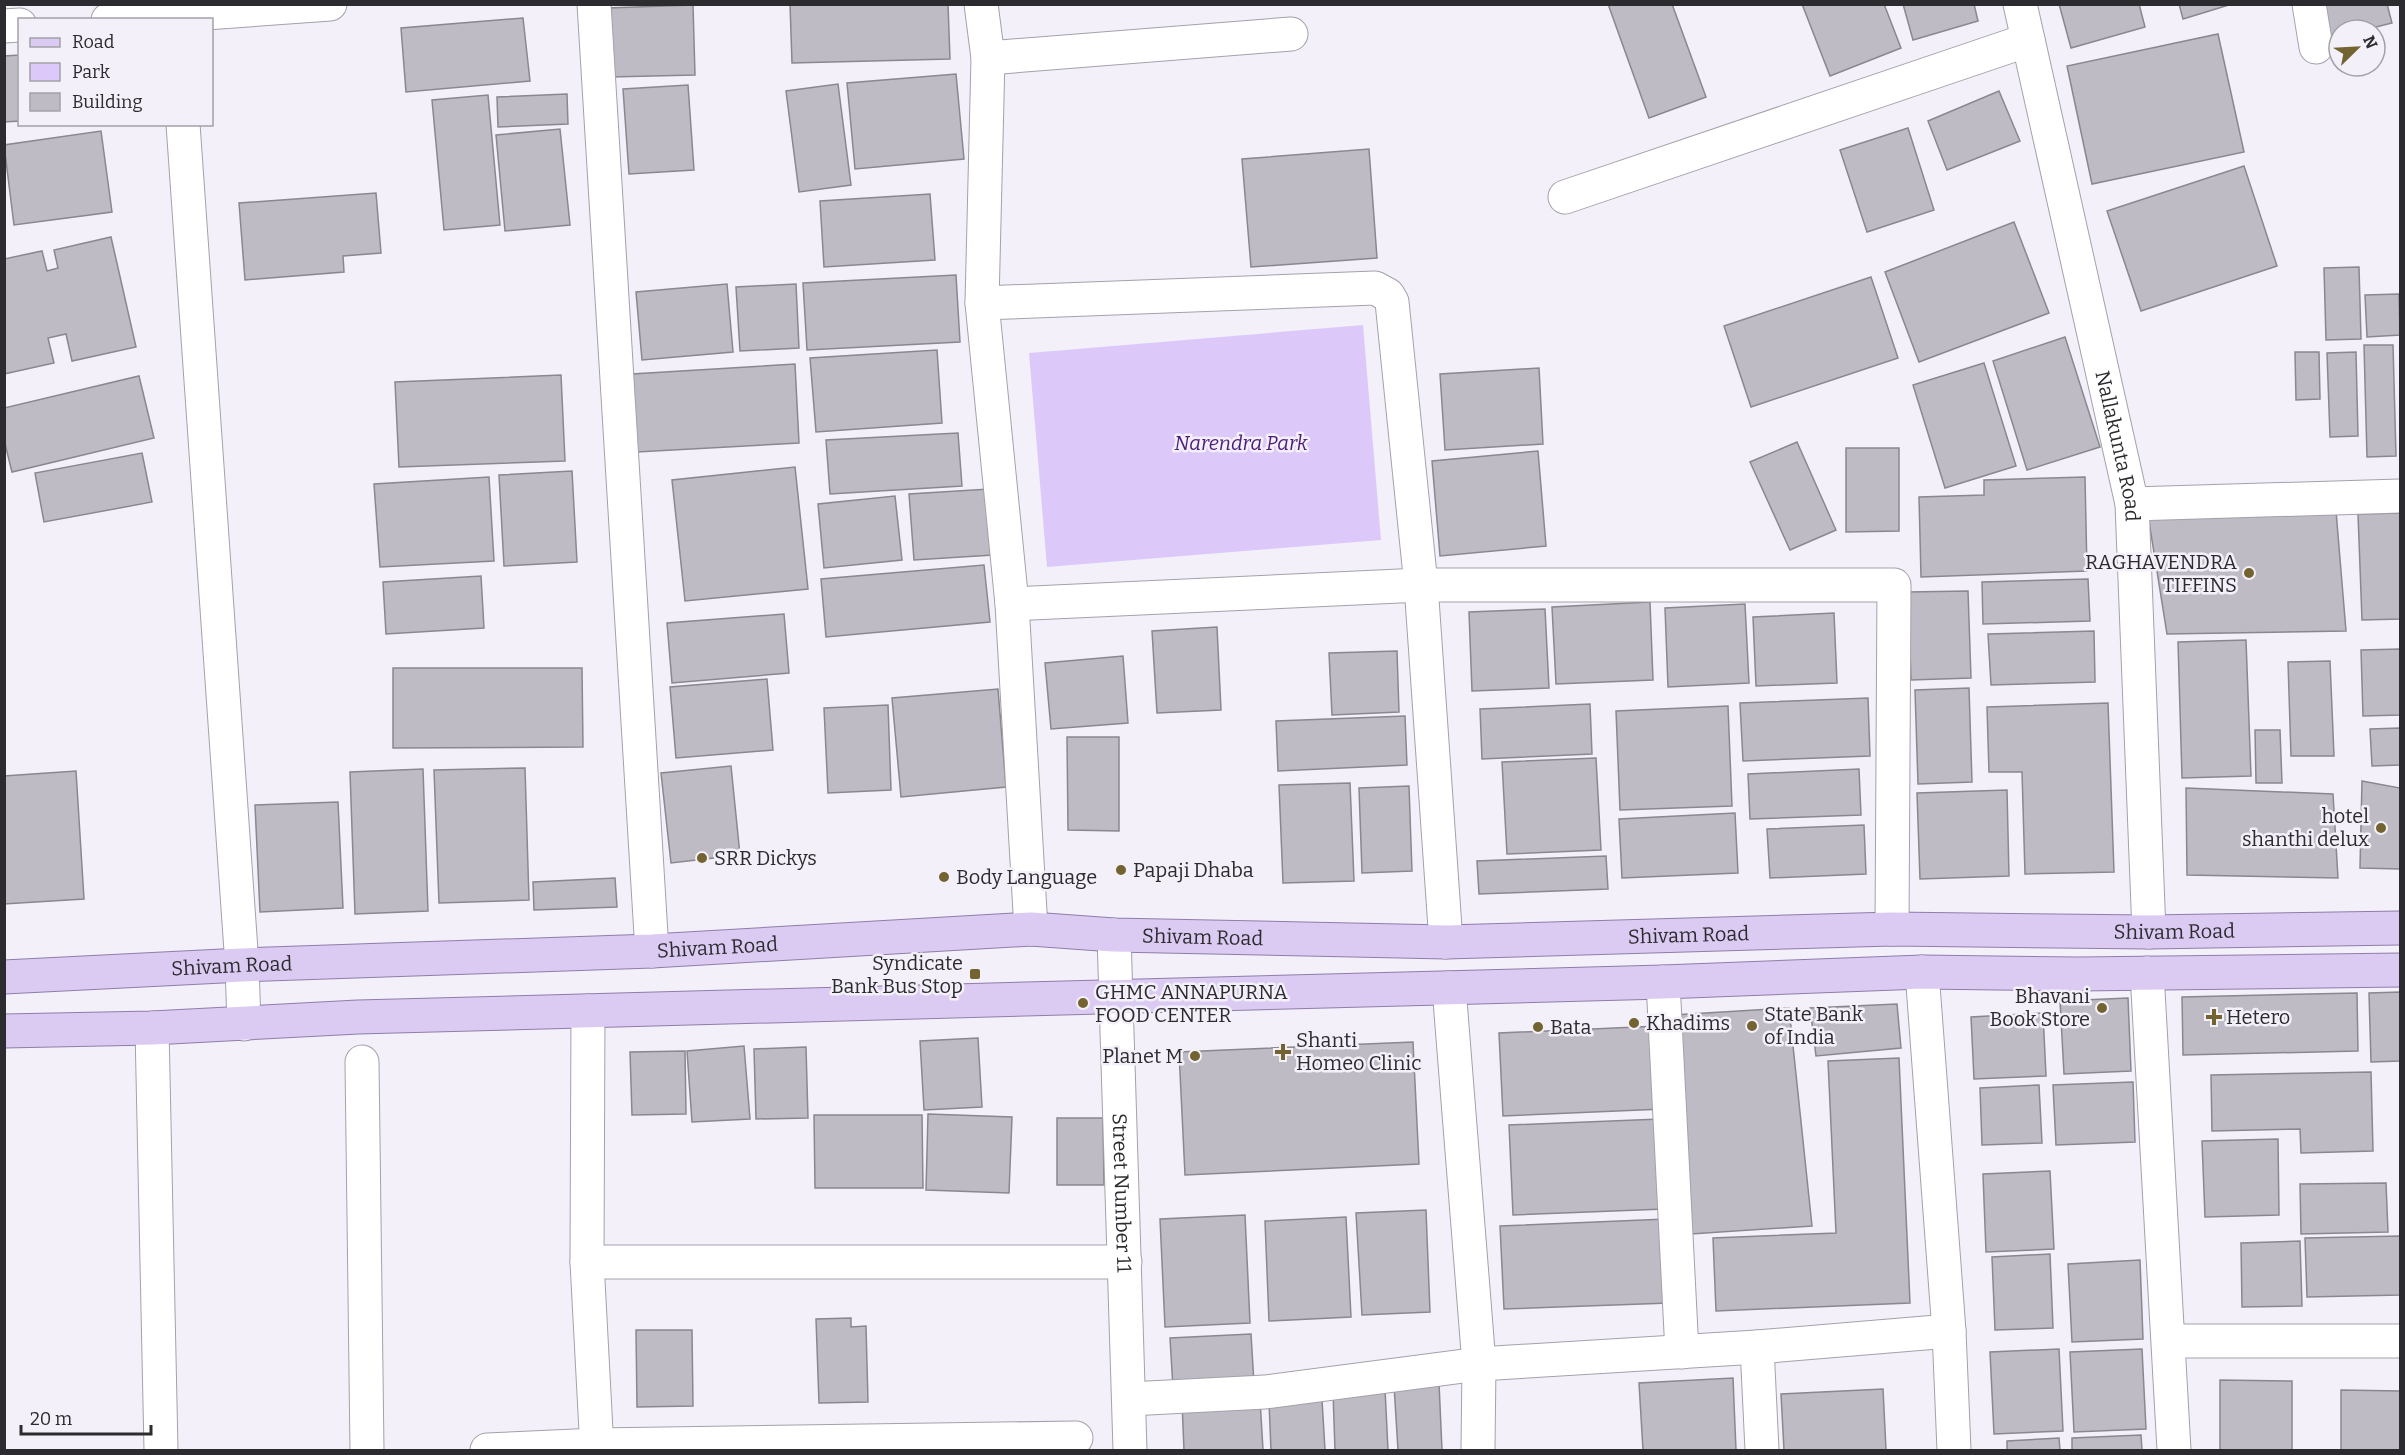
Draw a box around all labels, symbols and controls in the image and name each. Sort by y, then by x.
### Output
legend [18,18,213,126]
north arrow [2327,18,2387,78]
text: Road [72,31,115,53]
text: N [2359,33,2381,52]
text: Park [72,61,111,83]
text: Building [72,91,143,113]
street label: Nallakunta Road [2090,368,2145,522]
park label: Narendra Park [1174,431,1308,455]
place label: RAGHAVENDRA TIFFINS [2085,550,2238,597]
marker: RAGHAVENDRA TIFFINS [2242,566,2256,580]
place label: hotel shanthi delux [2242,804,2369,851]
marker: hotel shanthi delux [2374,821,2388,835]
place label: SRR Dickys [714,846,817,870]
marker: SRR Dickys [695,851,709,865]
place label: Papaji Dhaba [1133,858,1254,883]
marker: Papaji Dhaba [1114,863,1128,877]
place label: Body Language [956,865,1097,889]
marker: Body Language [937,870,951,884]
street label: Shivam Road [2114,919,2235,944]
street label: Shivam Road [1627,921,1750,949]
street label: Shivam Road [1142,924,1264,950]
street label: Shivam Road [656,932,779,963]
street label: Shivam Road [171,951,293,981]
place label: Syndicate Bank Bus Stop [831,951,963,998]
marker: Syndicate Bank Bus Stop [968,967,982,981]
place label: GHMC ANNAPURNA FOOD CENTER [1095,980,1288,1027]
place label: Bhavani Book Store [1989,984,2090,1031]
marker: GHMC ANNAPURNA FOOD CENTER [1076,996,1090,1010]
marker: Bhavani Book Store [2095,1001,2109,1015]
place label: State Bank of India [1764,1002,1864,1049]
place label: Hetero [2226,1005,2290,1029]
marker: Hetero [2207,1010,2221,1024]
place label: Khadims [1646,1011,1730,1035]
place label: Bata [1550,1015,1591,1039]
marker: Khadims [1627,1016,1641,1030]
marker: State Bank of India [1745,1019,1759,1033]
marker: Bata [1531,1020,1545,1034]
place label: Shanti Homeo Clinic [1296,1028,1422,1075]
marker: Shanti Homeo Clinic [1274,1043,1292,1061]
place label: Planet M [1102,1044,1183,1068]
marker: Planet M [1188,1049,1202,1063]
street label: Street Number 11 [1108,1113,1136,1273]
scale bar [21,1398,152,1436]
text: 20 m [30,1408,72,1430]

